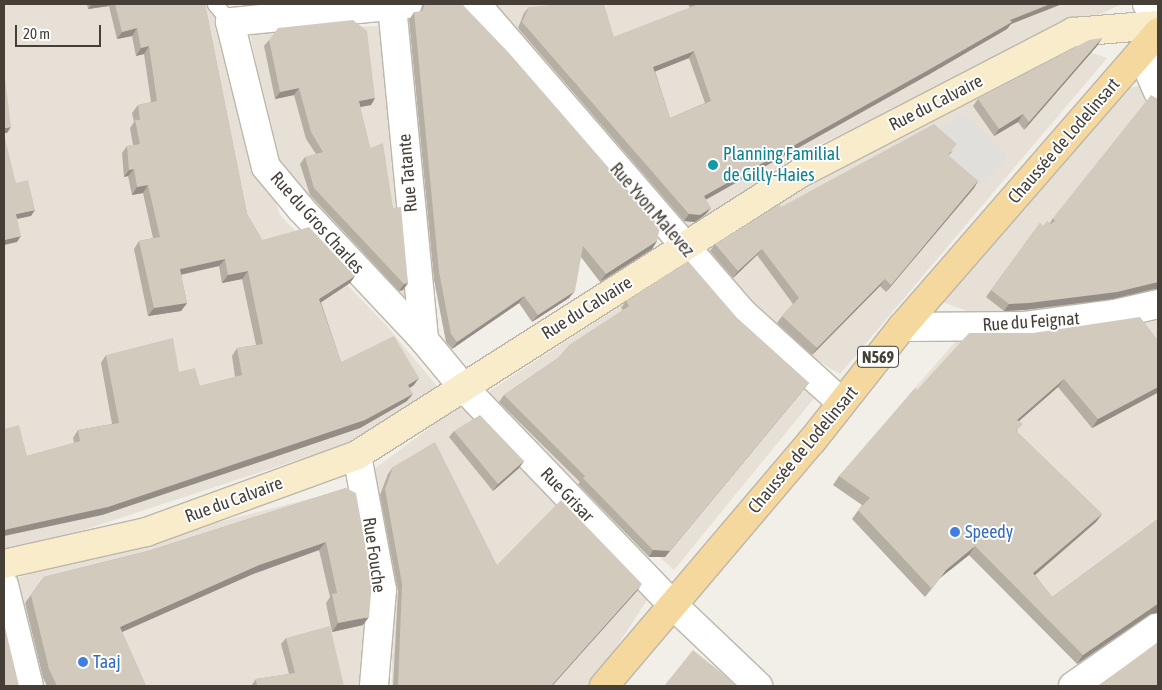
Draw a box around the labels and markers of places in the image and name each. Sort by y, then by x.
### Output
place label: Planning Familial de Gilly-Haies [723,144,840,186]
marker: Planning Familial de Gilly-Haies [707,159,719,171]
place label: Speedy [965,521,1013,543]
marker: Speedy [949,526,961,538]
place label: Taaj [93,651,121,673]
marker: Taaj [77,656,89,668]

